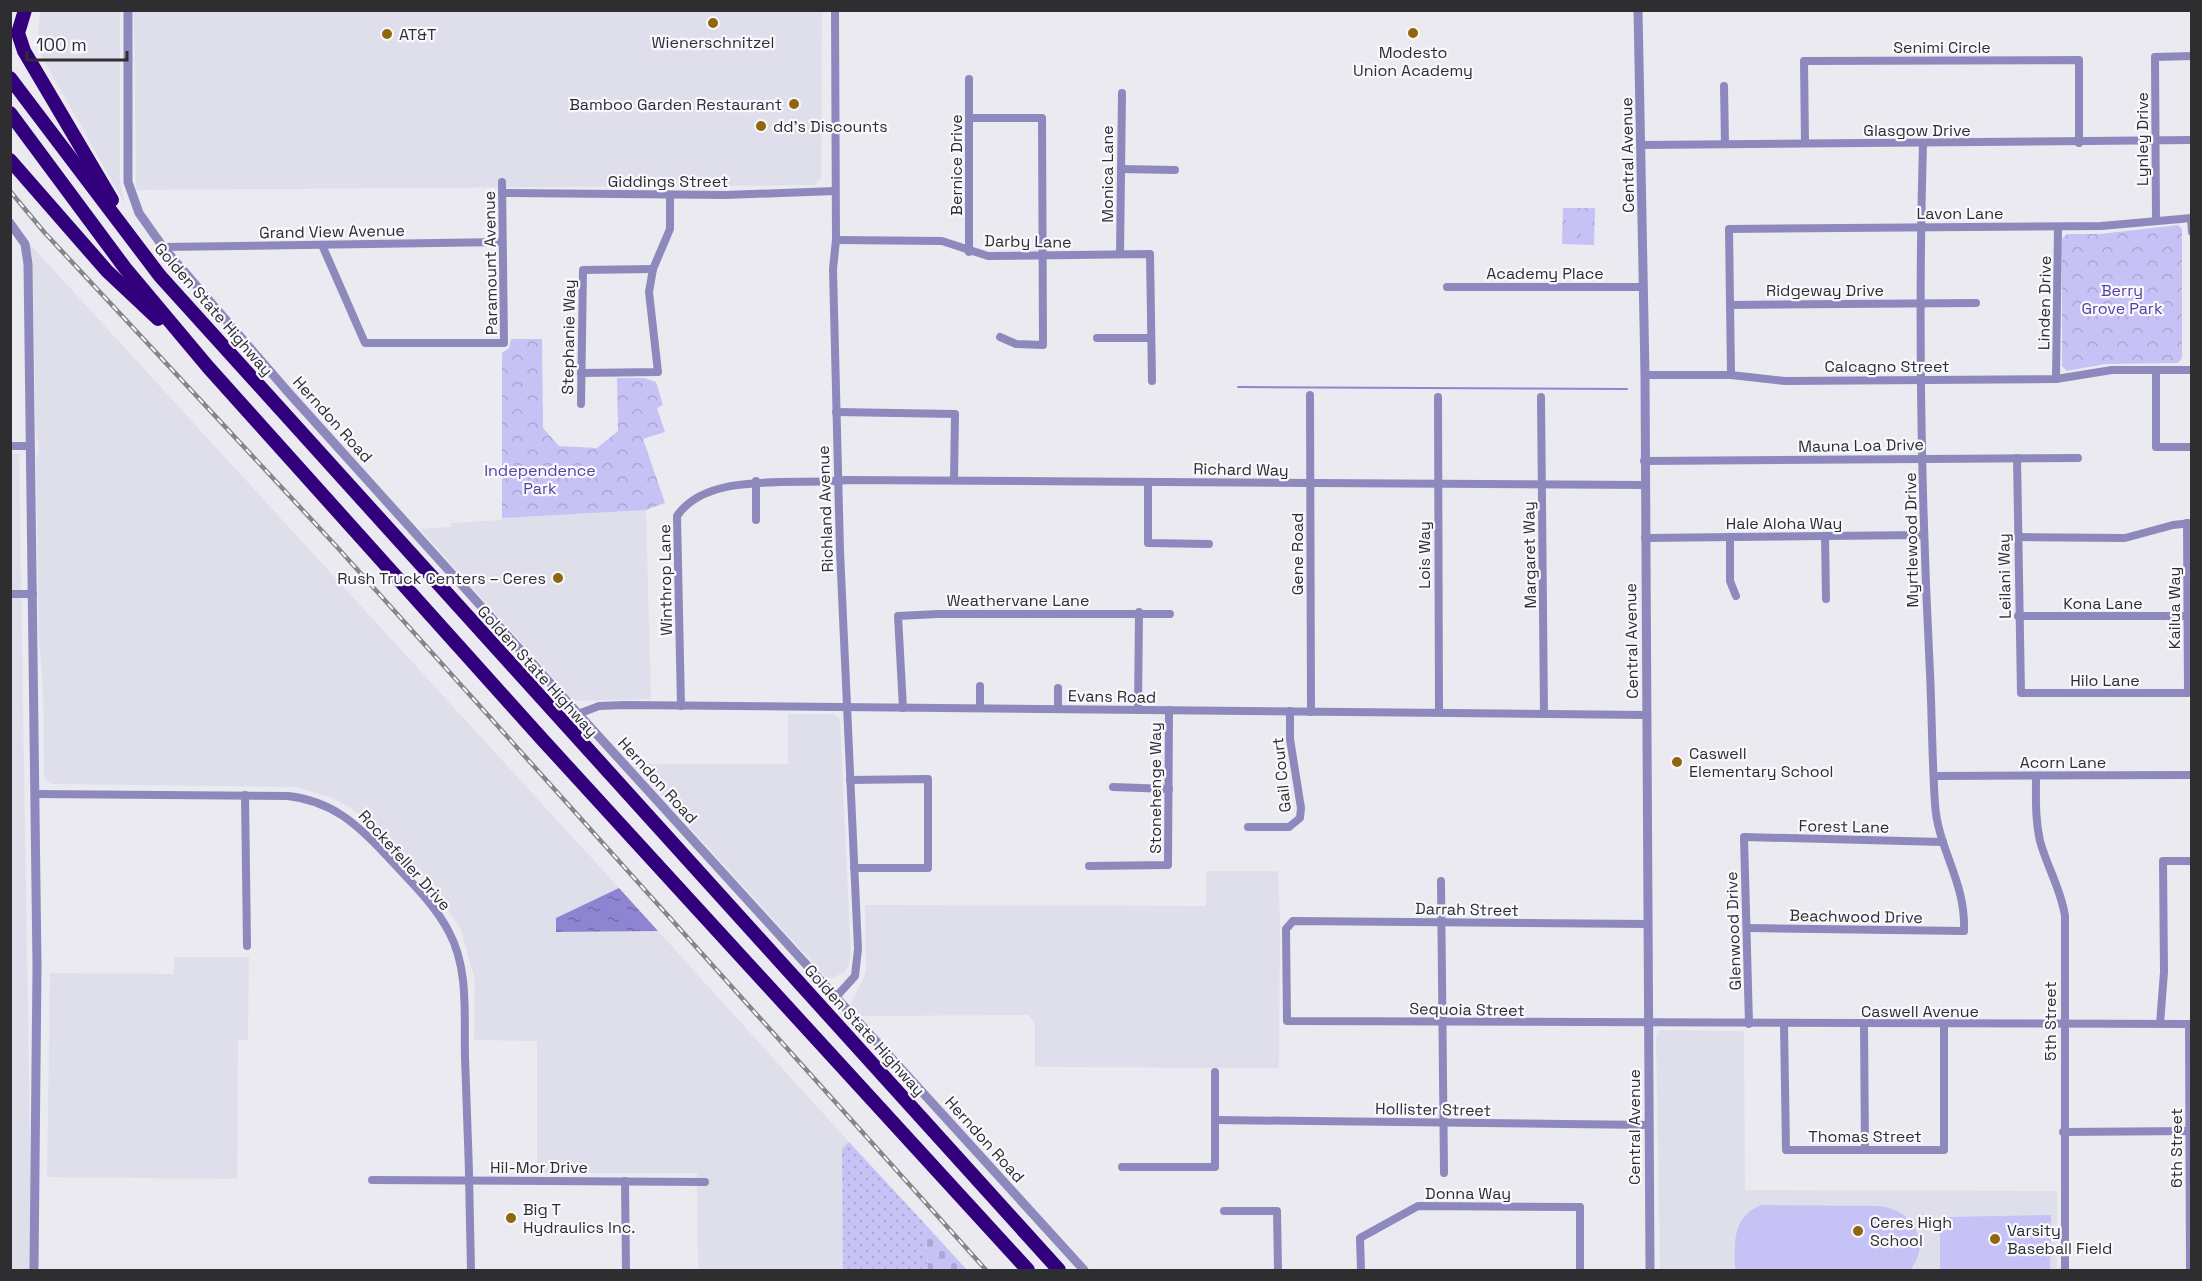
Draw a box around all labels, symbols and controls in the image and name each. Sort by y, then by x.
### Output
marker: Wienerschnitzel [706,16,720,30]
scale bar [27,24,128,62]
place label: AT&T [399,24,436,45]
marker: Modesto Union Academy [1406,26,1420,40]
marker: AT&T [380,27,394,41]
place label: Wienerschnitzel [652,32,774,53]
text: 100 m [36,33,87,56]
street label: Senimi Circle [1893,37,1991,58]
place label: Modesto Union Academy [1353,42,1473,81]
street label: Lynley Drive [2132,92,2153,186]
place label: Bamboo Garden Restaurant [569,94,782,115]
marker: Bamboo Garden Restaurant [787,97,801,111]
street label: Central Avenue [1616,97,1639,213]
street label: Bernice Drive [946,114,967,216]
place label: dd's Discounts [773,116,888,137]
marker: dd's Discounts [754,119,768,133]
street label: Glasgow Drive [1863,120,1971,141]
street label: Monica Lane [1097,125,1118,223]
street label: Giddings Street [608,171,728,192]
street label: Paramount Avenue [479,191,502,335]
street label: Lavon Lane [1917,203,2003,224]
street label: Grand View Avenue [259,220,405,243]
street label: Darby Lane [984,230,1072,253]
street label: Golden State Highway [150,238,277,381]
street label: Linden Drive [2033,256,2056,350]
street label: Academy Place [1486,263,1604,284]
street label: Stephanie Way [557,279,580,395]
street label: Ridgeway Drive [1766,280,1884,301]
park label: Berry Grove Park [2081,280,2163,319]
street label: Calcagno Street [1825,356,1949,377]
street label: Herndon Road [288,372,377,467]
street label: Mauna Loa Drive [1798,434,1924,457]
street label: Richland Avenue [813,445,838,573]
street label: Richard Way [1193,458,1289,481]
park label: Independence Park [484,460,596,499]
street label: Myrtlewood Drive [1900,472,1923,608]
street label: Margaret Way [1518,501,1541,609]
street label: Gene Road [1287,513,1308,595]
street label: Hale Aloha Way [1726,513,1842,534]
street label: Lois Way [1414,521,1435,589]
street label: Winthrop Lane [654,524,677,636]
street label: Leilani Way [1993,533,2016,619]
street label: Kailua Way [2164,567,2185,649]
place label: Rush Truck Centers – Ceres [337,568,546,589]
marker: Rush Truck Centers – Ceres [551,571,565,585]
street label: Central Avenue [1620,583,1643,699]
street label: Weathervane Lane [947,590,1089,611]
street label: Kona Lane [2063,593,2143,614]
street label: Golden State Highway [473,601,602,742]
street label: Hilo Lane [2070,670,2140,691]
street label: Evans Road [1068,685,1156,708]
street label: Stonehenge Way [1145,722,1166,854]
street label: Herndon Road [613,733,702,828]
street label: Gail Court [1267,737,1296,813]
place label: Caswell Elementary School [1689,743,1834,782]
street label: Acorn Lane [2020,752,2106,773]
marker: Caswell Elementary School [1670,755,1684,769]
street label: Rockefeller Drive [354,805,456,915]
street label: Forest Lane [1799,815,1889,838]
street label: Glenwood Drive [1721,871,1746,991]
street label: Darrah Street [1415,898,1519,921]
street label: Beachwood Drive [1789,905,1923,928]
street label: Golden State Highway [800,960,929,1101]
street label: 5th Street [2040,981,2061,1061]
street label: Sequoia Street [1409,998,1525,1021]
street label: Caswell Avenue [1861,1001,1979,1022]
street label: Central Avenue [1624,1069,1645,1185]
street label: Herndon Road [940,1092,1029,1187]
street label: Hollister Street [1375,1098,1491,1121]
street label: 6th Street [2166,1108,2187,1188]
street label: Thomas Street [1808,1126,1922,1147]
street label: Hil-Mor Drive [490,1157,588,1178]
street label: Donna Way [1425,1183,1511,1204]
place label: Big T Hydraulics Inc. [523,1199,635,1238]
marker: Big T Hydraulics Inc. [504,1211,518,1225]
place label: Ceres High School [1870,1212,1952,1251]
place label: Varsity Baseball Field [2007,1220,2112,1259]
marker: Ceres High School [1851,1224,1865,1238]
marker: Varsity Baseball Field [1988,1232,2002,1246]

